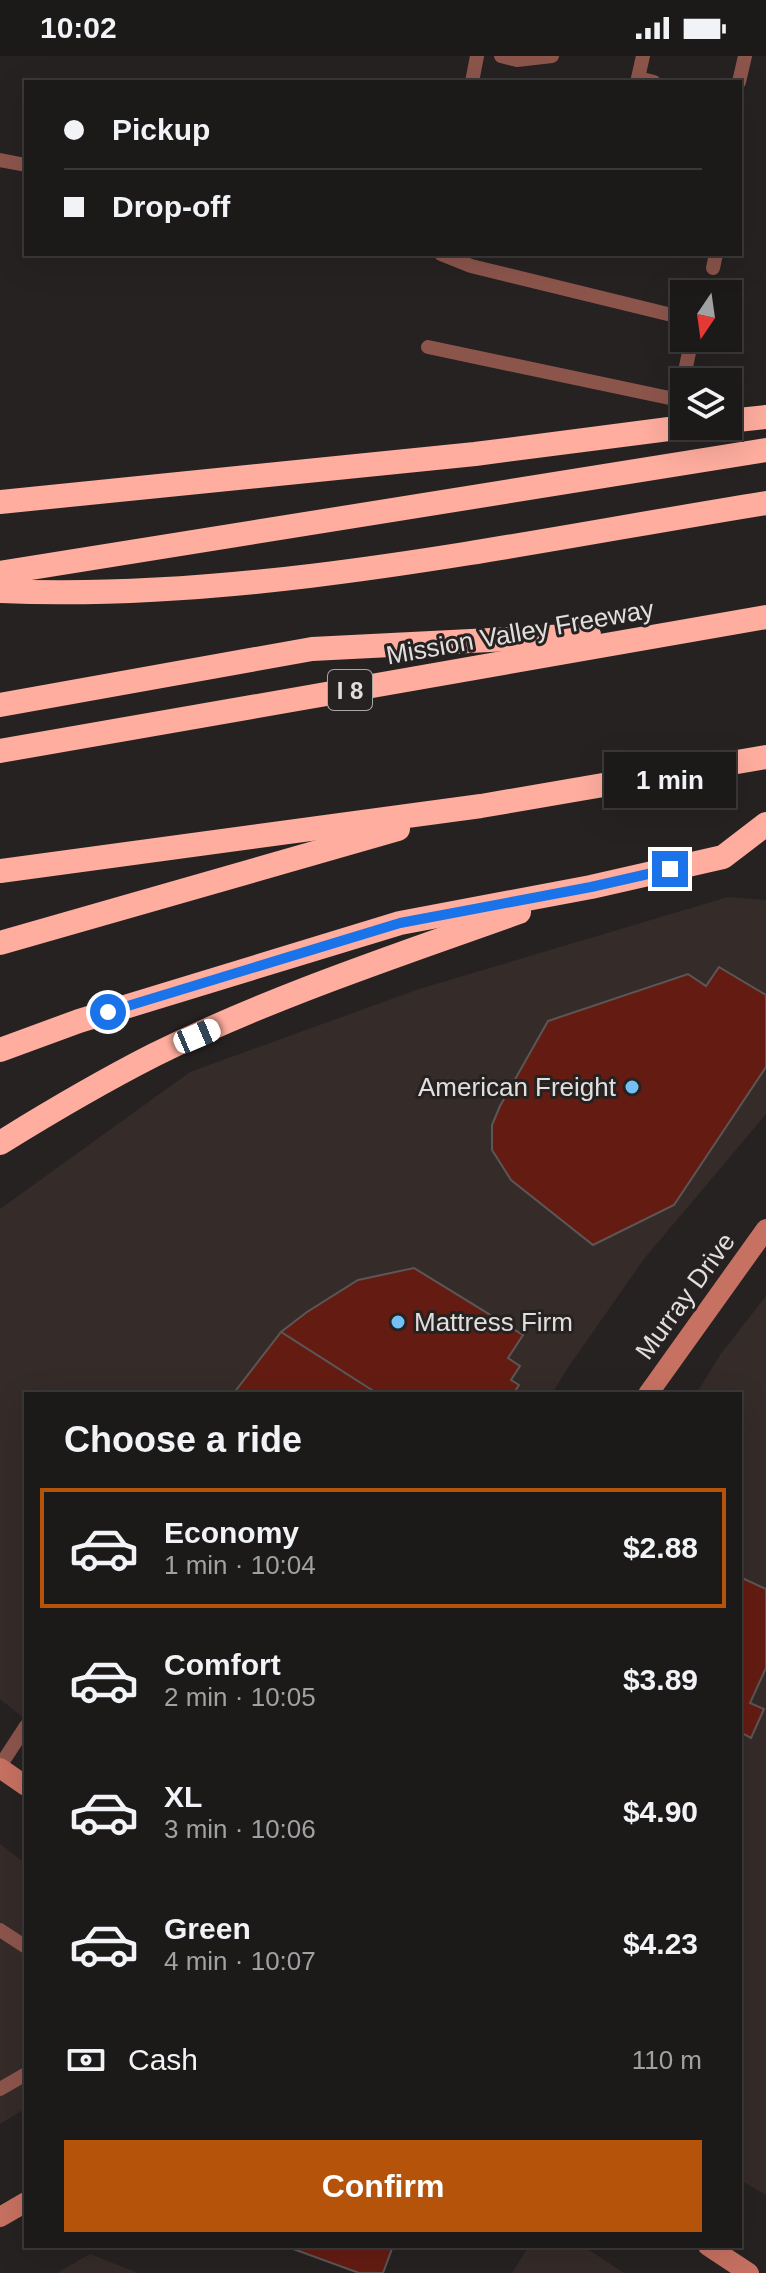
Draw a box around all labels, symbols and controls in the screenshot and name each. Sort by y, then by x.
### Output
text: 10:02 [40,11,117,44]
text: Pickup [112,113,210,146]
text: Drop-off [112,190,230,223]
north arrow [670,280,742,352]
map controls [670,280,742,440]
button: layers [670,368,742,440]
street label: Mission Valley Freeway [384,594,656,670]
road number: I 8 [328,670,372,710]
callout: 1 min [604,753,736,809]
text: 1 min [636,765,704,795]
route end [652,851,688,887]
route start [90,994,126,1030]
car [170,1016,224,1056]
place label: American Freight [418,1072,617,1102]
marker: American Freight [623,1078,641,1096]
street label: Murray Drive [629,1227,741,1365]
place label: Mattress Firm [414,1307,573,1337]
marker: Mattress Firm [389,1313,407,1331]
text: Choose a ride [64,1419,302,1460]
icon: car [68,1512,140,1584]
text: Economy [164,1516,299,1549]
text: $2.88 [623,1531,698,1564]
text: 1 min · 10:04 [164,1550,316,1580]
icon: car [68,1644,140,1716]
text: Comfort [164,1648,281,1681]
text: $3.89 [623,1663,698,1696]
text: 2 min · 10:05 [164,1682,316,1712]
icon: car [68,1776,140,1848]
text: XL [164,1780,202,1813]
text: $4.90 [623,1795,698,1828]
text: 3 min · 10:06 [164,1814,316,1844]
icon: car [68,1908,140,1980]
text: Green [164,1912,251,1945]
text: $4.23 [623,1927,698,1960]
text: 4 min · 10:07 [164,1946,316,1976]
icon: cash [64,2038,108,2082]
text: Cash [128,2043,198,2076]
text: 110 m [632,2045,702,2075]
button: Confirm [64,2140,702,2232]

